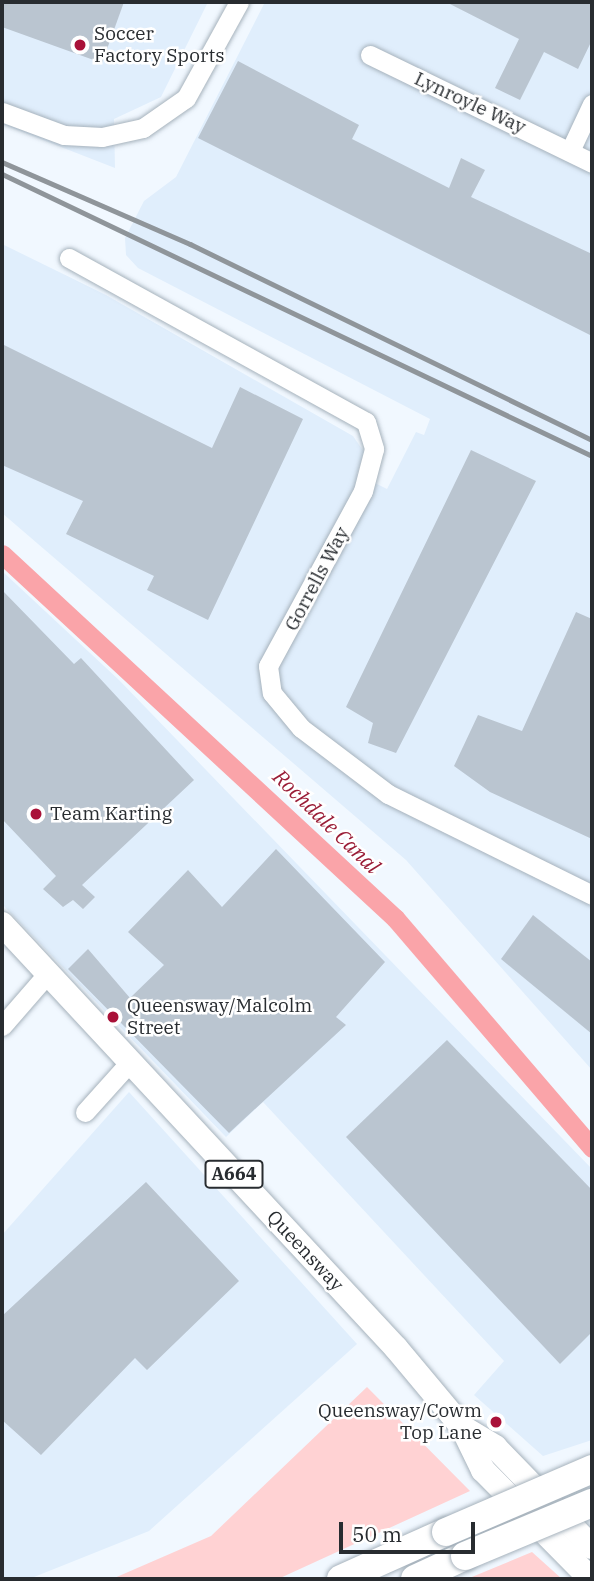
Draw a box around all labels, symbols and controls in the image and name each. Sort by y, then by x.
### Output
place label: Soccer Factory Sports [94,23,224,67]
marker: Soccer Factory Sports [72,37,88,53]
street label: Lynroyle Way [411,67,529,139]
street label: Gorrells Way [280,523,354,635]
water label: Rochdale Canal [268,764,386,878]
place label: Team Karting [50,803,172,825]
marker: Team Karting [28,806,44,822]
place label: Queensway/Malcolm Street [127,995,312,1039]
marker: Queensway/Malcolm Street [105,1009,121,1025]
road number: A664 [204,1160,264,1189]
street label: Queensway [262,1206,348,1296]
place label: Queensway/Cowm Top Lane [318,1400,482,1444]
marker: Queensway/Cowm Top Lane [488,1414,504,1430]
scale bar [342,1508,478,1552]
text: 50 m [352,1520,402,1548]

